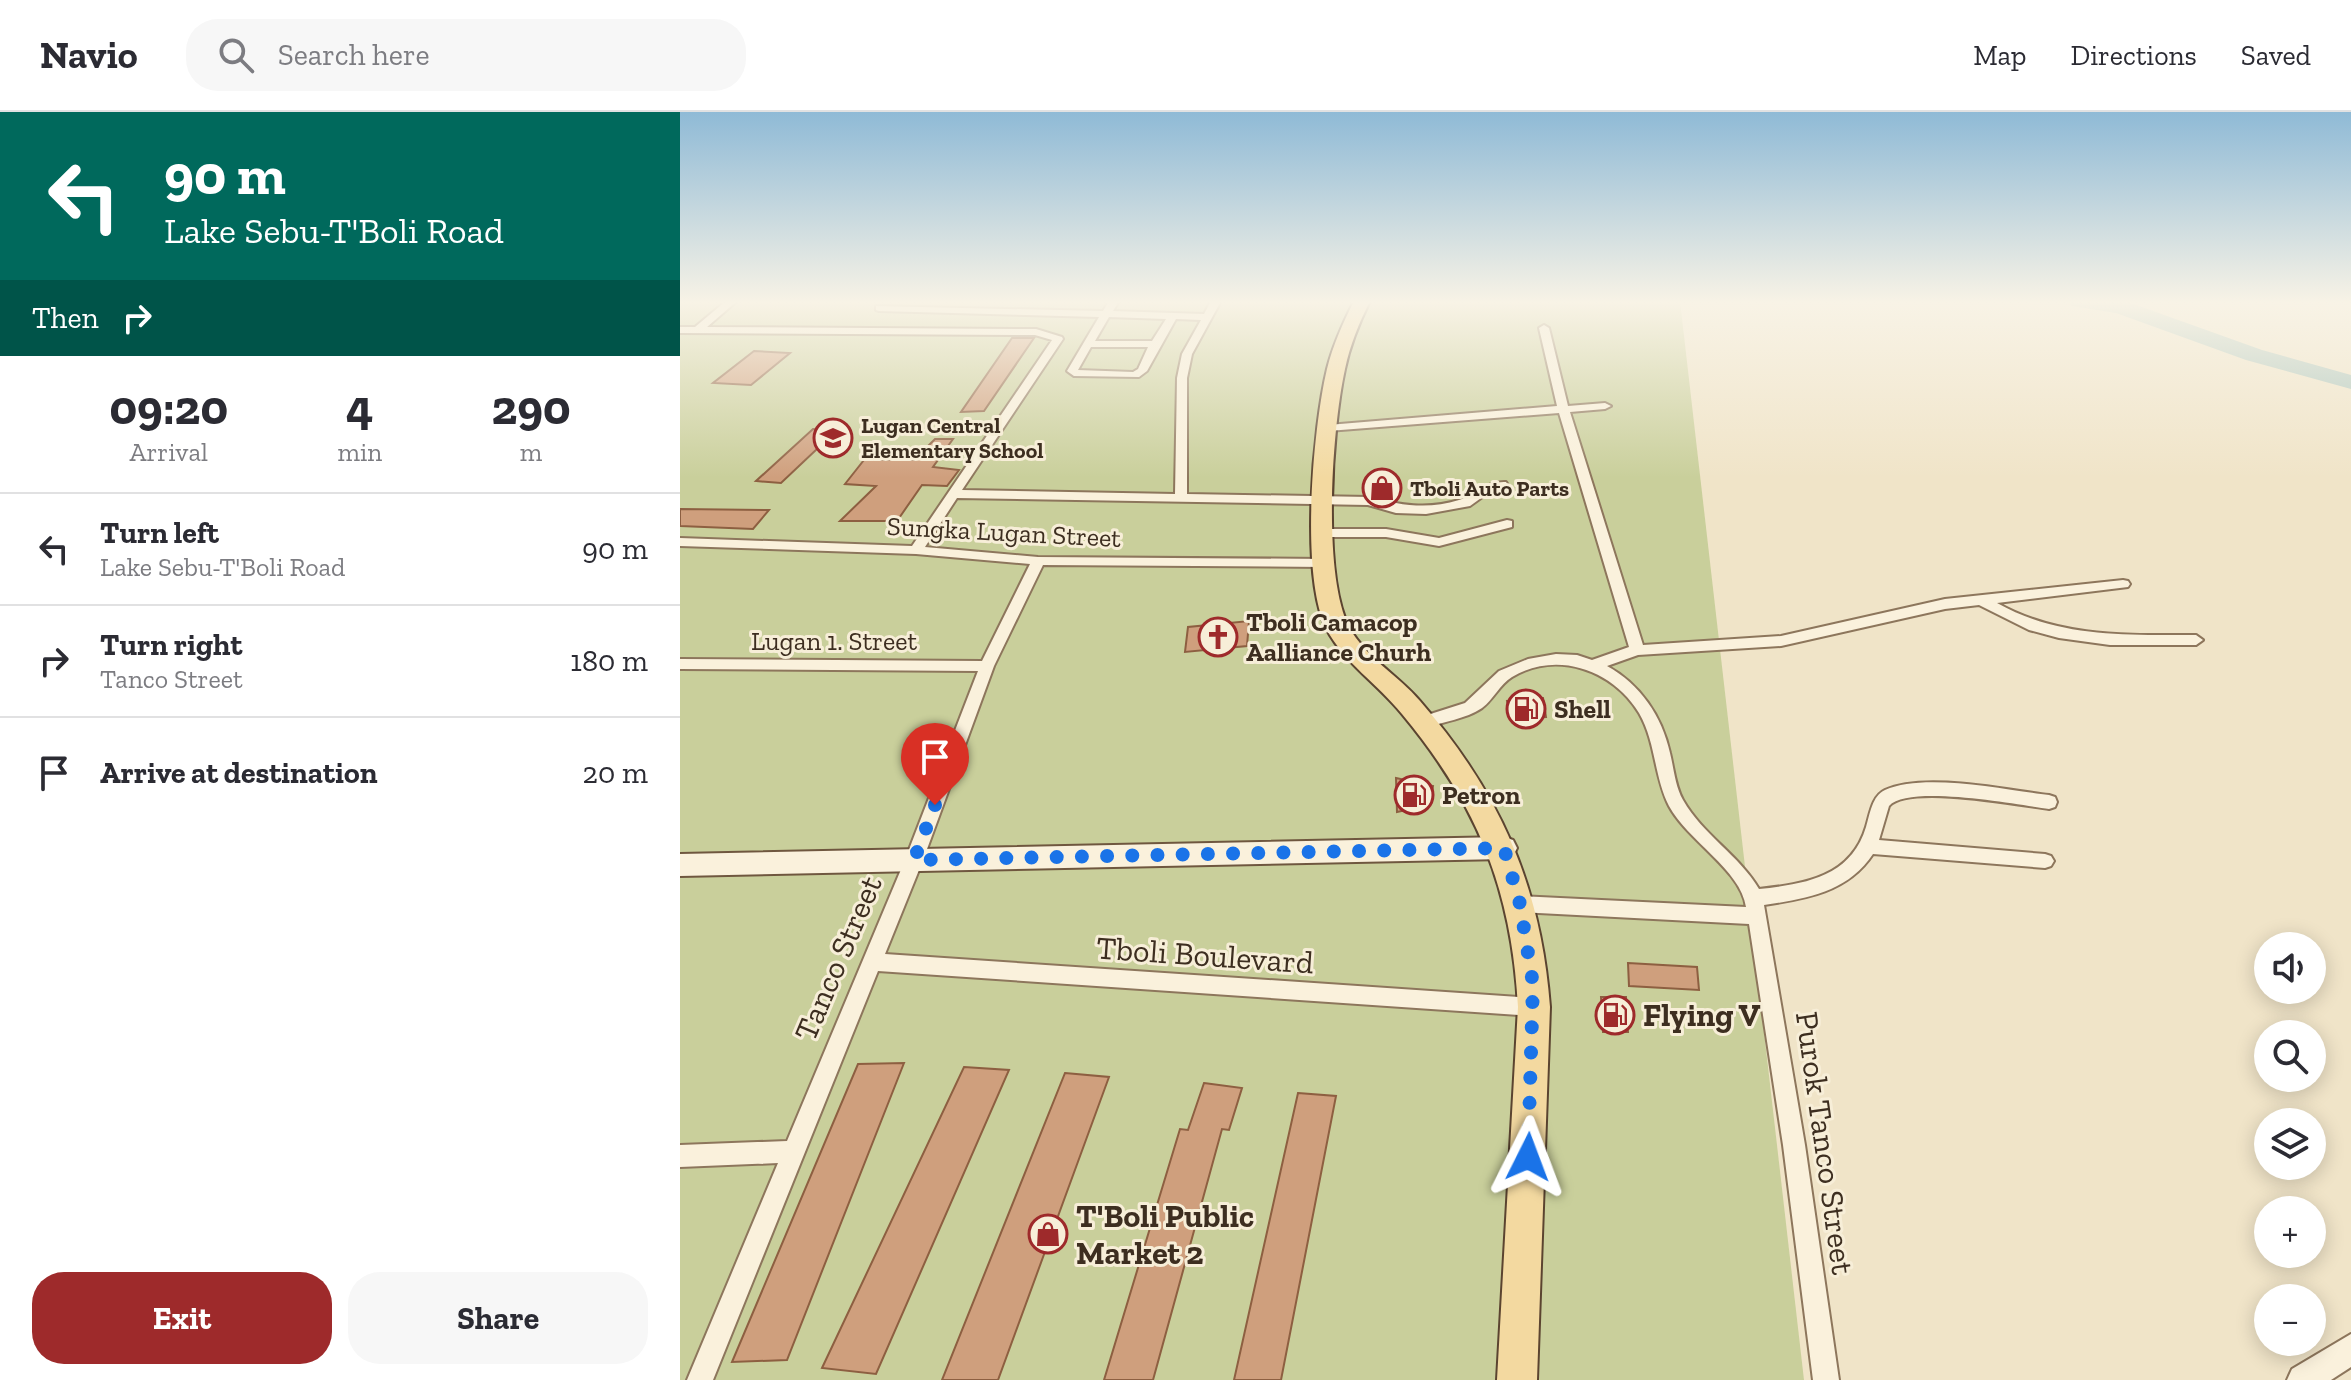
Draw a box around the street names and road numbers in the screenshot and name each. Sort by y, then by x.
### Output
street label: Sungka Lugan Street [886,510,1122,554]
street label: Lugan 1. Street [751,625,917,657]
street label: Tanco Street [786,870,890,1046]
street label: Tboli Boulevard [1095,928,1315,982]
street label: Purok Tanco Street [1788,1009,1862,1277]

